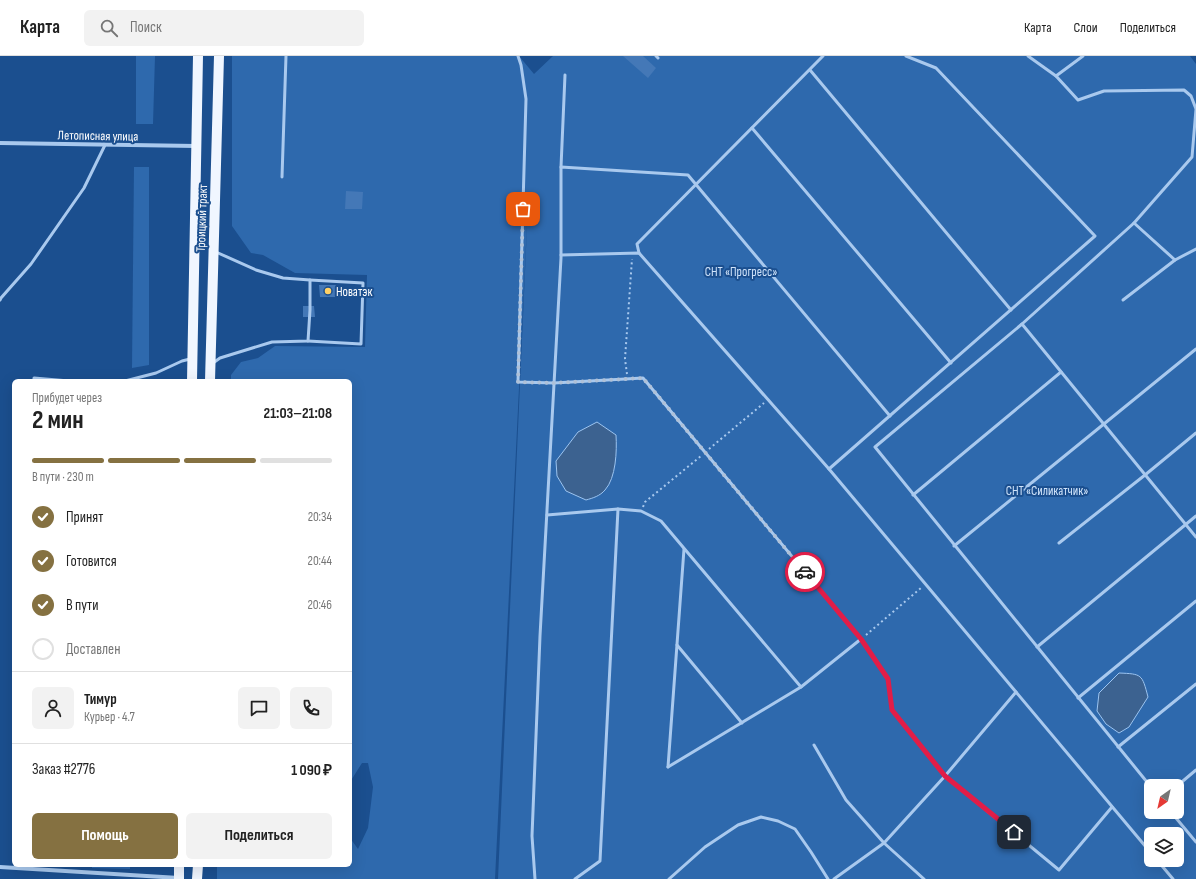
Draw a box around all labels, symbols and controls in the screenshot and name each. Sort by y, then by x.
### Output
search box [84,10,364,46]
text: Карта [20,16,60,39]
icon: search [98,17,120,39]
text: Поиск [130,18,162,37]
text: Карта [1024,19,1052,36]
text: Слои [1074,19,1098,36]
text: Поделиться [1120,19,1176,36]
street label: Летописная улица [58,127,138,145]
street label: Троицкий тракт [193,183,211,252]
pin [506,192,540,226]
icon: bag [512,198,534,220]
park label: СНТ «Прогресс» [705,264,777,280]
place label: Новатэк [336,284,372,300]
marker: Новатэк [323,286,333,296]
text: Прибудет через [32,390,102,406]
text: 21:03–21:08 [264,404,332,423]
text: 2 мин [32,405,84,436]
text: В пути · 230 m [32,469,94,485]
park label: СНТ «Силикатчик» [1006,483,1088,499]
icon: check [32,506,54,528]
text: Принят [66,508,103,527]
text: 20:34 [308,509,332,525]
icon: check [32,550,54,572]
text: Готовится [66,552,117,571]
courier [785,552,825,592]
text: 20:44 [308,553,332,569]
icon: car [794,561,816,583]
icon: check [32,594,54,616]
text: В пути [66,596,98,615]
text: 20:46 [307,597,332,613]
text: Доставлен [66,640,120,659]
button: person [32,687,74,729]
button: chat [238,687,280,729]
button: phone [290,687,332,729]
text: Тимур [84,690,117,709]
text: Курьер · 4.7 [84,709,135,725]
text: Заказ #2776 [32,760,95,779]
text: 1 090 ₽ [291,761,332,780]
north arrow [1144,779,1184,819]
map controls [1144,779,1184,867]
button: Помощь [32,813,178,859]
button: Поделиться [186,813,332,859]
pin [997,815,1031,849]
icon: home [1003,821,1025,843]
button: layers [1144,827,1184,867]

